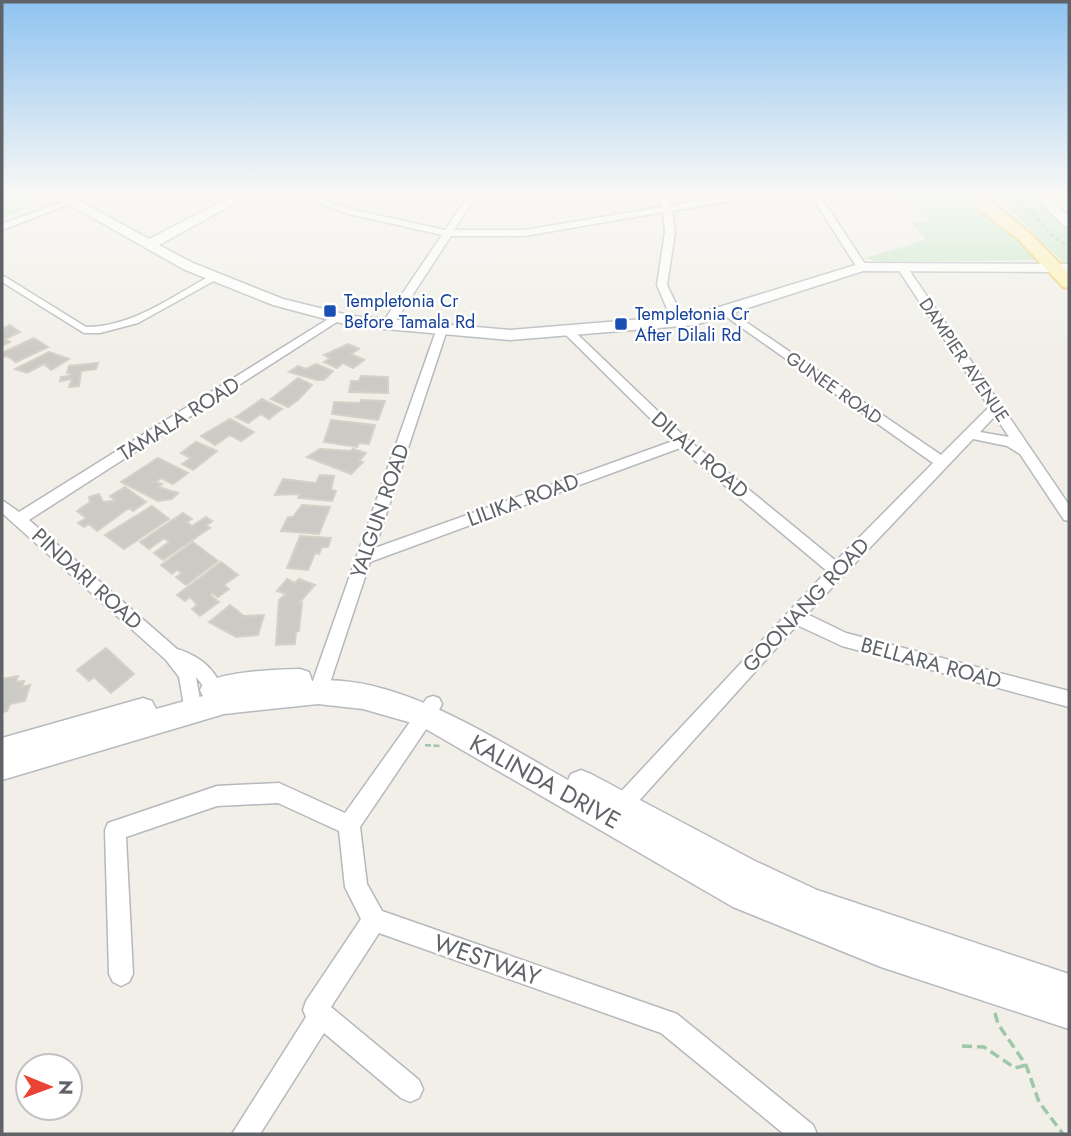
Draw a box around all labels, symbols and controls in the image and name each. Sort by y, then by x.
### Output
place label: Templetonia Cr Before Tamala Rd [344,288,475,335]
street label: DAMPIER AVENUE [913,293,1015,427]
place label: Templetonia Cr After Dilali Rd [635,301,750,348]
marker: Templetonia Cr Before Tamala Rd [322,303,338,319]
marker: Templetonia Cr After Dilali Rd [613,316,629,332]
street label: GUNEE ROAD [781,345,887,431]
street label: TAMALA ROAD [112,370,246,468]
street label: DILALI ROAD [645,404,755,506]
street label: YALGUN ROAD [343,440,417,582]
street label: LILIKA ROAD [463,466,583,534]
street label: PINDARI ROAD [25,521,149,637]
street label: GOONANG ROAD [736,531,876,679]
street label: BELLARA ROAD [857,630,1005,696]
street label: KALINDA DRIVE [463,726,627,838]
street label: WESTWAY [429,925,546,994]
north arrow [14,1052,84,1122]
text: N [52,1080,79,1095]

